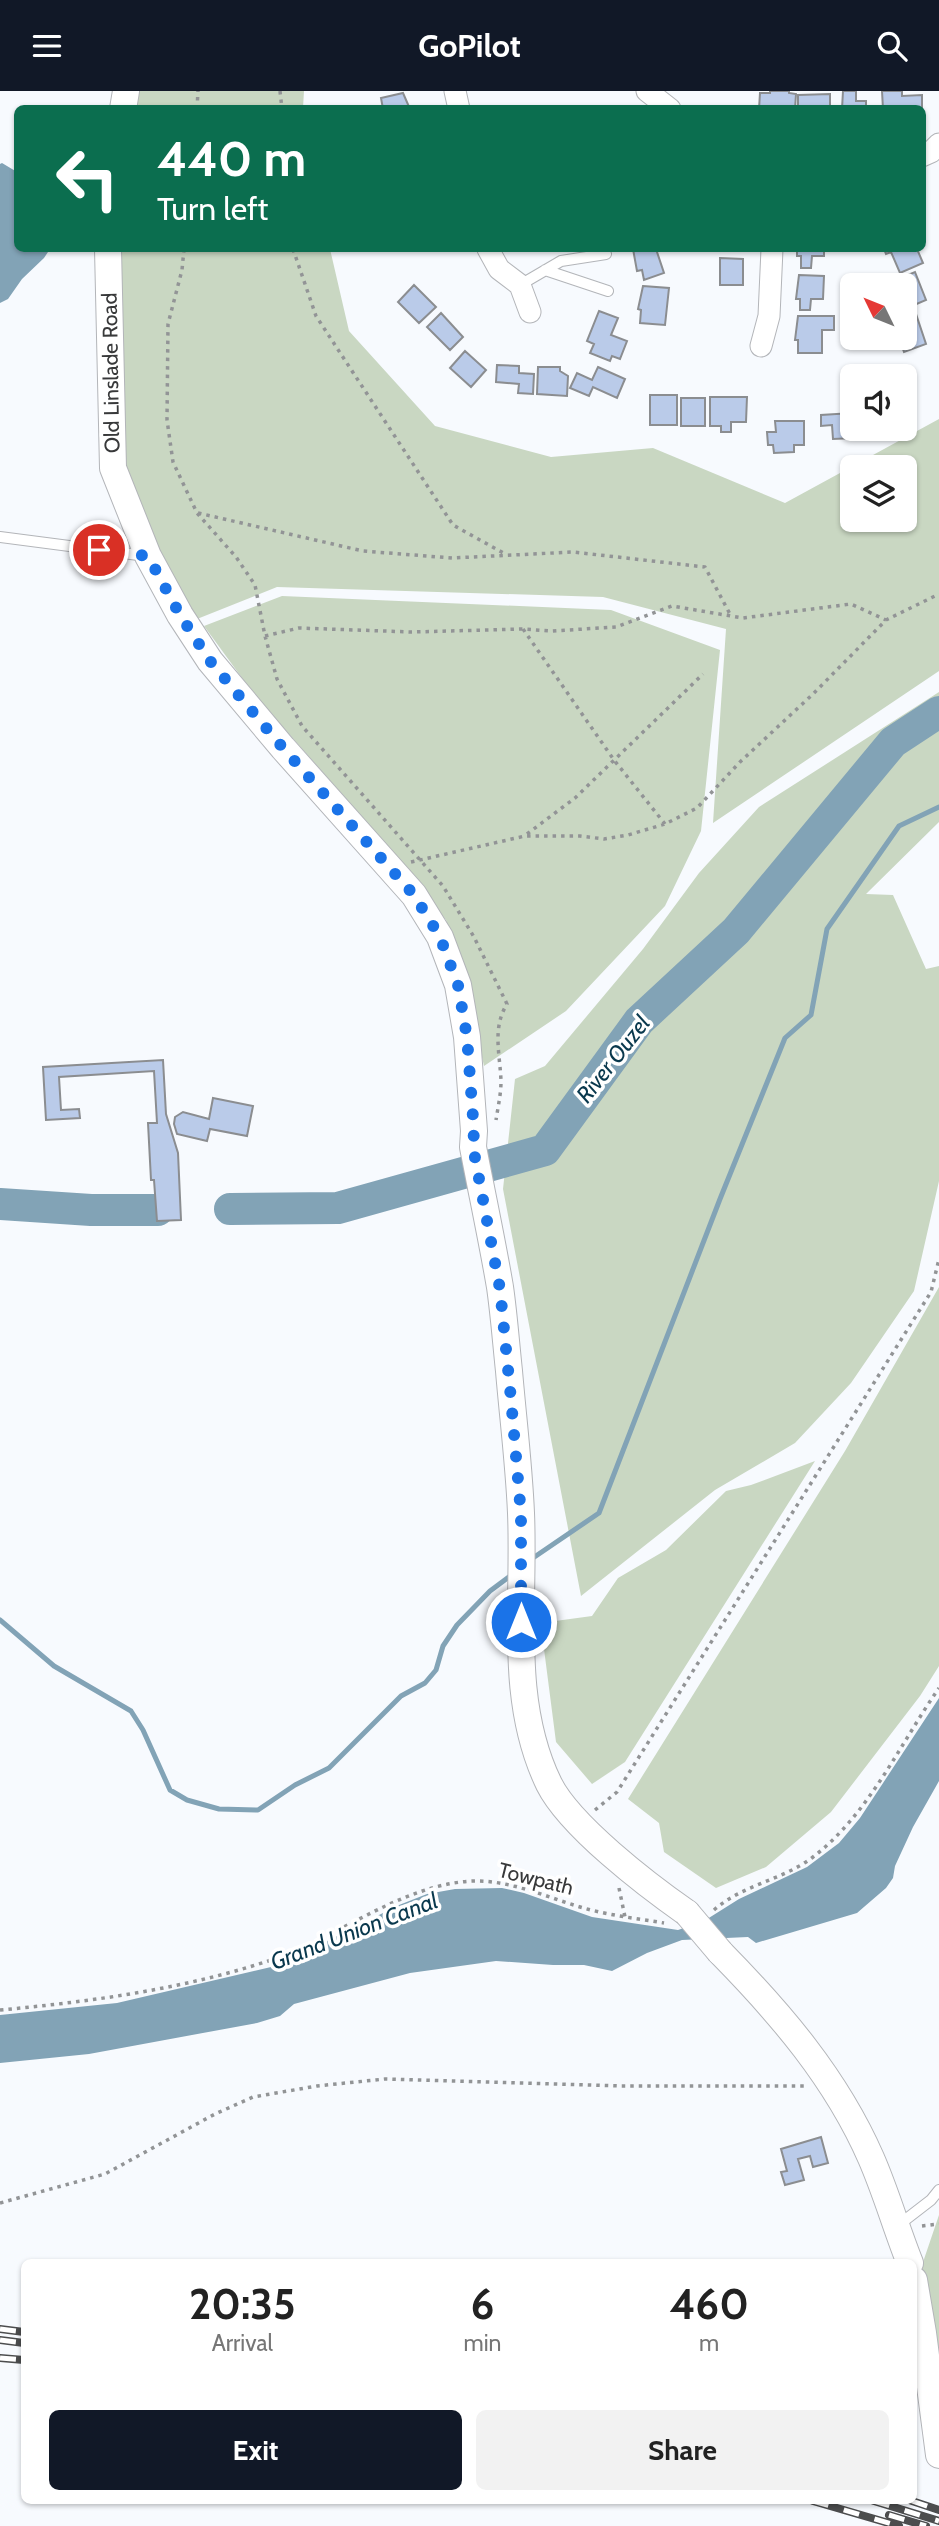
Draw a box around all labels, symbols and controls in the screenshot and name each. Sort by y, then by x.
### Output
text: GoPilot [418,26,521,65]
icon: menu [28,27,66,65]
icon: search [873,27,911,65]
text: 440 m [157,129,306,188]
icon: left [42,133,133,224]
text: Turn left [157,189,268,228]
north arrow [840,273,917,350]
map controls [840,273,917,532]
street label: Old Linslade Road [97,293,124,453]
button: sound [840,364,917,441]
button: layers [840,455,917,532]
pin [69,520,129,580]
icon: arrive [80,531,118,569]
water label: River Ouzel [570,1009,656,1108]
position arrow [484,1585,558,1659]
street label: Towpath [496,1857,576,1900]
water label: Grand Union Canal [266,1886,442,1976]
text: 20:35 [189,2278,295,2330]
text: 6 [471,2278,494,2330]
text: 460 [670,2278,749,2330]
text: Arrival [212,2329,273,2357]
text: min [464,2329,501,2357]
text: m [699,2329,719,2357]
button: Exit [49,2410,462,2490]
button: Share [476,2410,889,2490]

